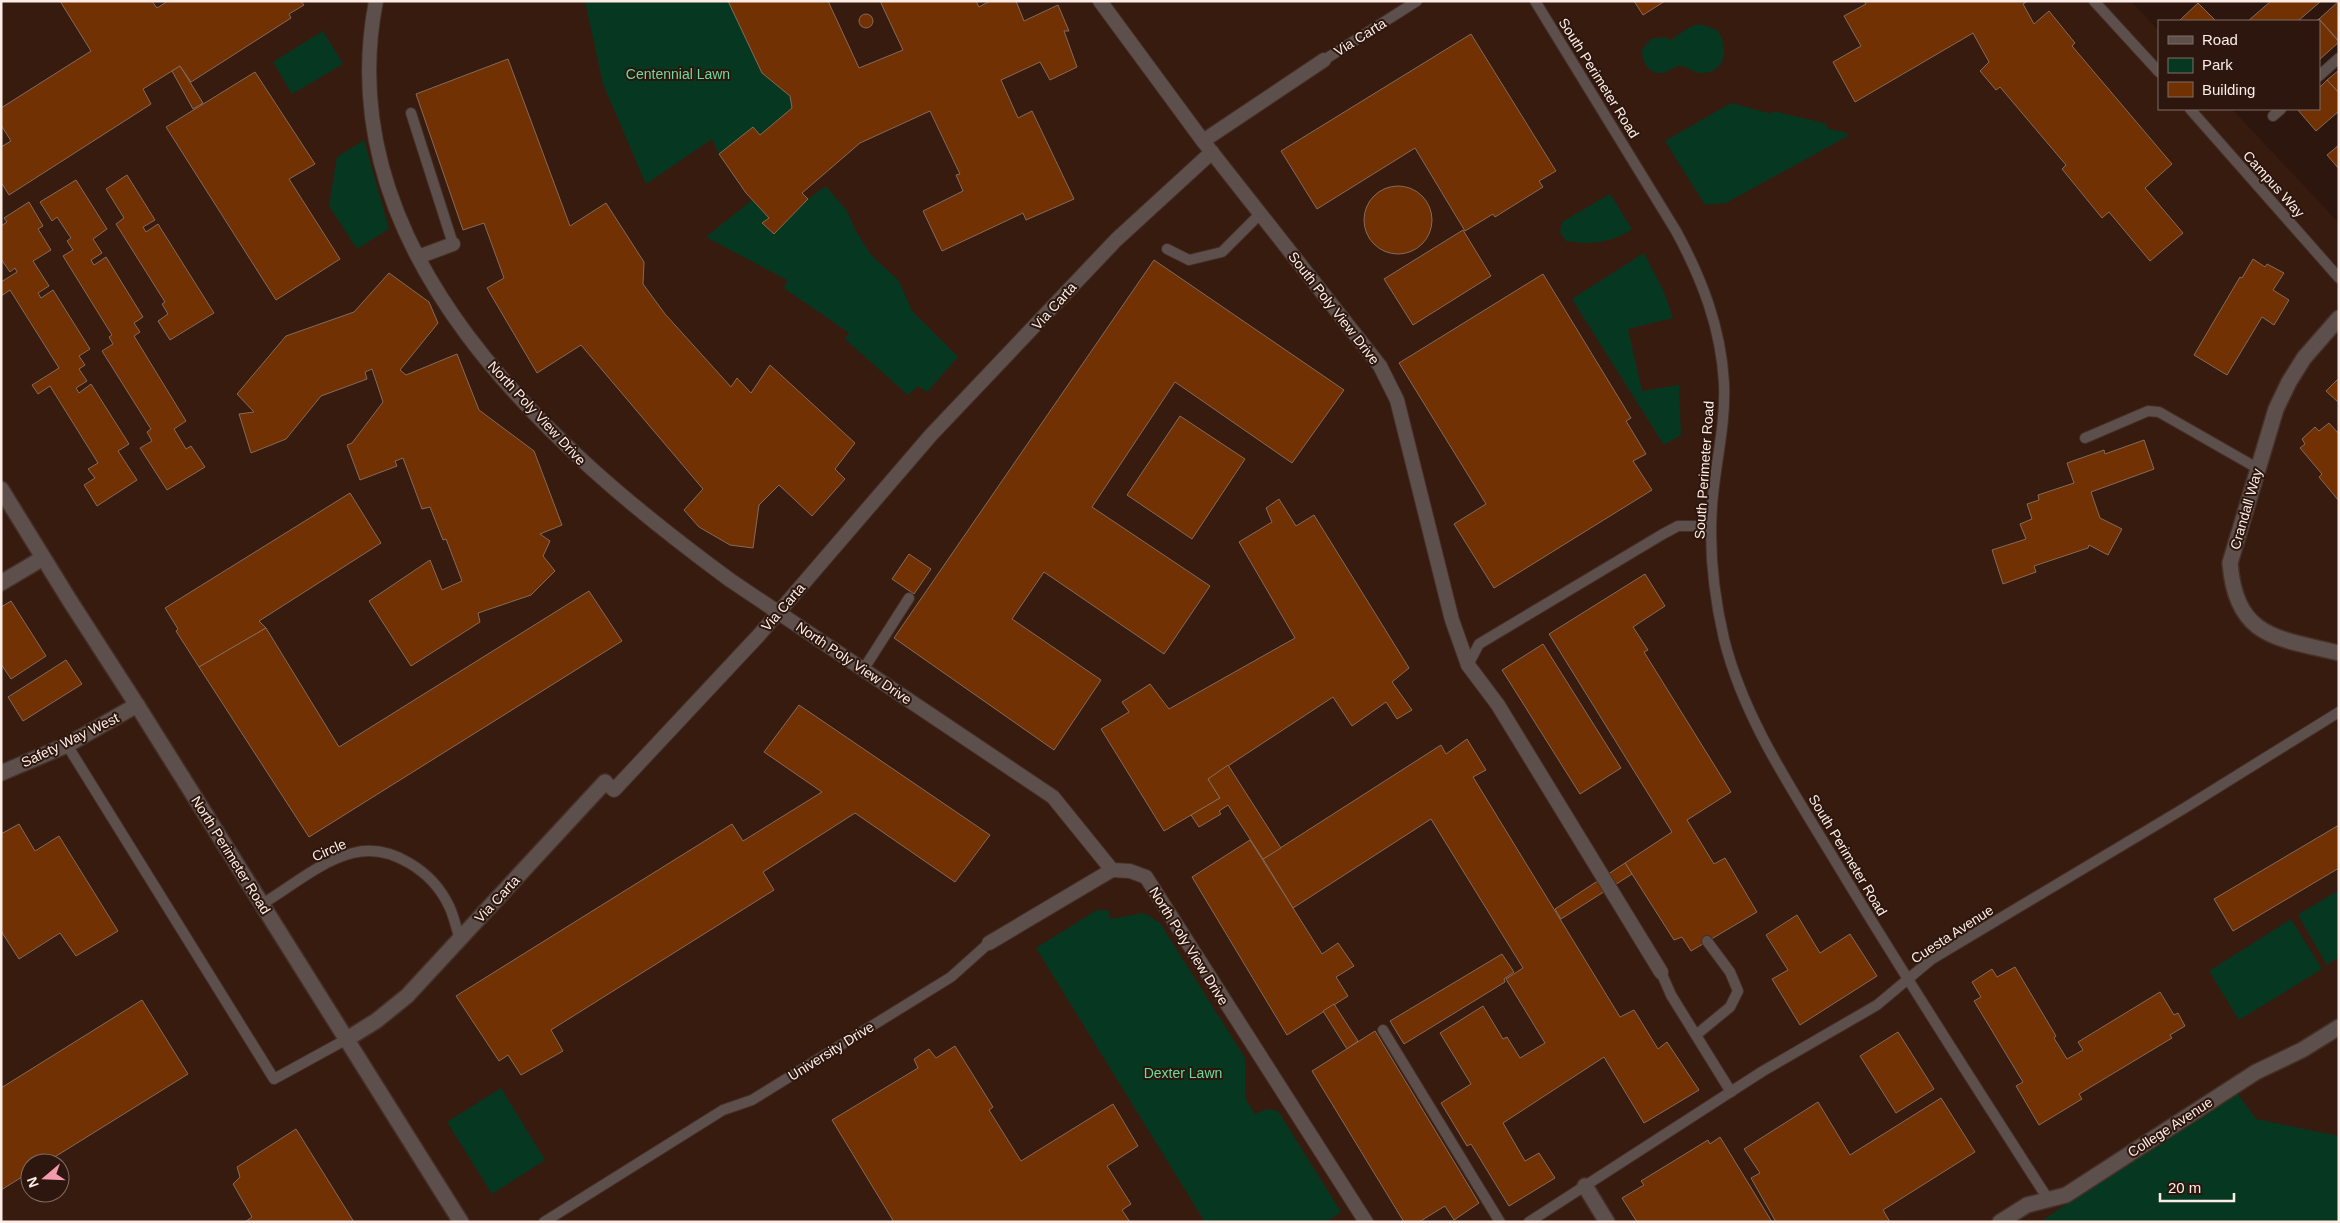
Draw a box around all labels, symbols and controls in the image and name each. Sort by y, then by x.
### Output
street label: Via Carta [1331,15,1389,59]
street label: South Perimeter Road [1556,15,1642,141]
legend [2158,20,2320,110]
text: Road [2202,31,2238,48]
text: Park [2202,56,2233,73]
park label: Centennial Lawn [626,66,730,82]
text: Building [2202,81,2255,98]
street label: Campus Way [2240,148,2308,220]
street label: South Poly View Drive [1285,249,1383,368]
street label: Via Carta [1029,279,1080,333]
street label: North Poly View Drive [485,358,589,468]
street label: South Perimeter Road [1691,400,1717,540]
street label: Crandall Way [2227,467,2265,551]
street label: Via Carta [758,580,808,634]
street label: North Poly View Drive [793,618,915,708]
street label: Safety Way West [19,709,122,771]
street label: South Perimeter Road [1805,792,1891,918]
street label: North Perimeter Road [188,793,274,917]
street label: Circle [309,835,349,865]
street label: Via Carta [471,872,523,926]
street label: North Poly View Drive [1146,884,1232,1008]
street label: Cuesta Avenue [1908,901,1996,967]
street label: University Drive [785,1018,877,1084]
park label: Dexter Lawn [1144,1065,1222,1081]
street label: College Avenue [2125,1094,2216,1160]
north arrow [20,1153,70,1203]
scale bar [2160,1170,2234,1202]
text: N [23,1175,42,1190]
text: 20 m [2168,1179,2201,1196]

